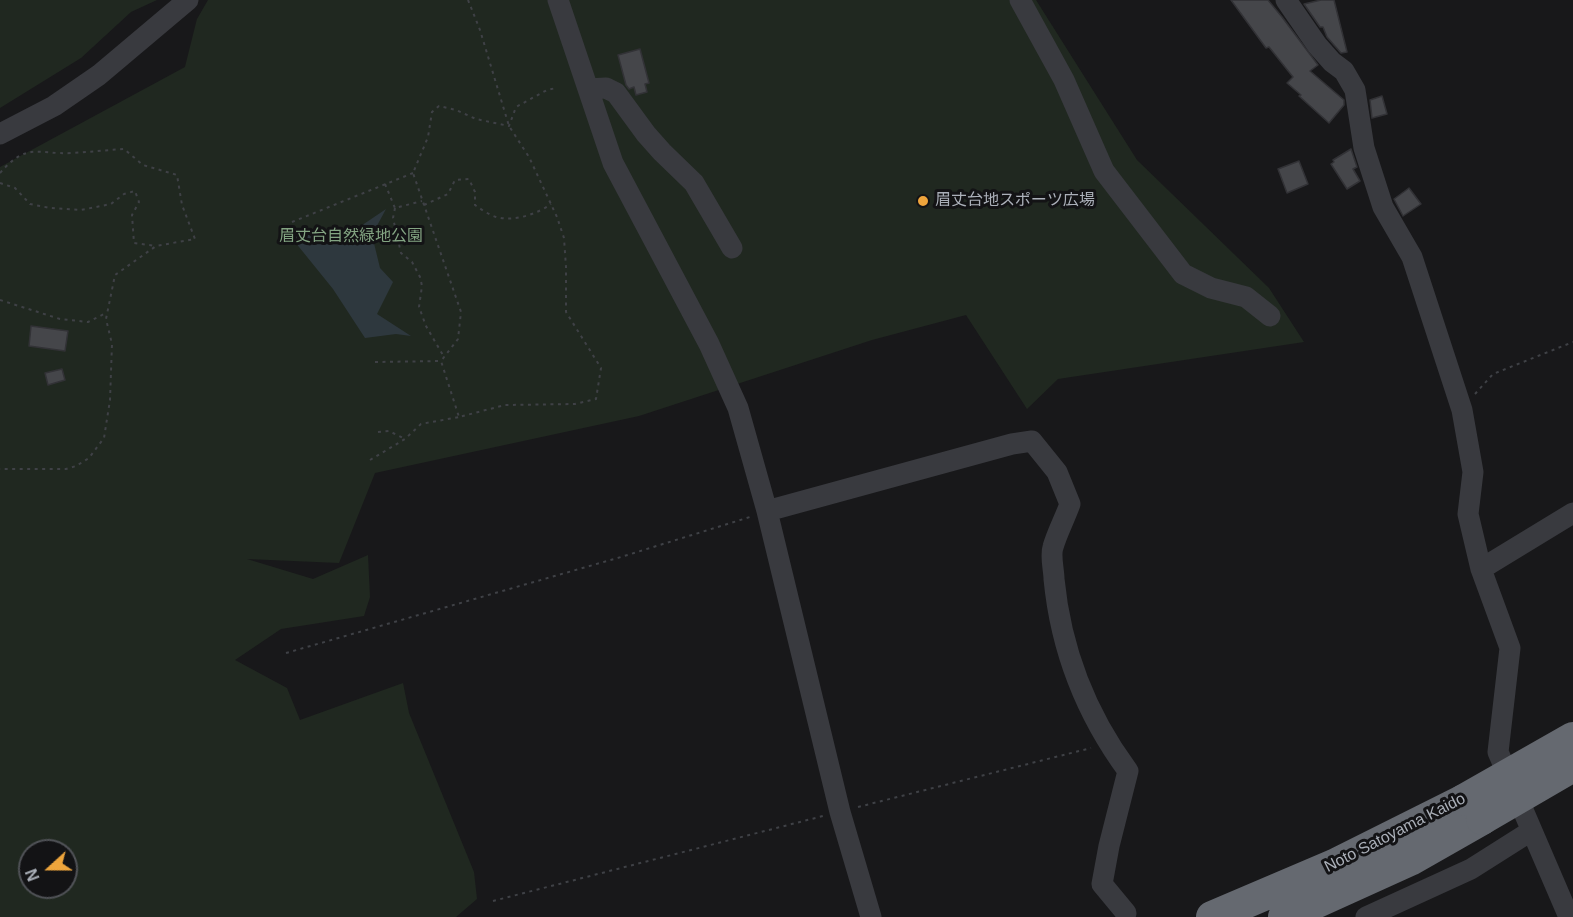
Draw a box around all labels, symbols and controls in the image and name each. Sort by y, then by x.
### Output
place label: 眉丈台地スポーツ広場 [935,191,1095,211]
marker: 眉丈台地スポーツ広場 [916,194,930,208]
park label: 眉丈台自然緑地公園 [279,227,423,247]
street label: Noto Satoyama Kaido [1321,789,1469,877]
north arrow [18,839,78,899]
text: N [23,866,43,883]

